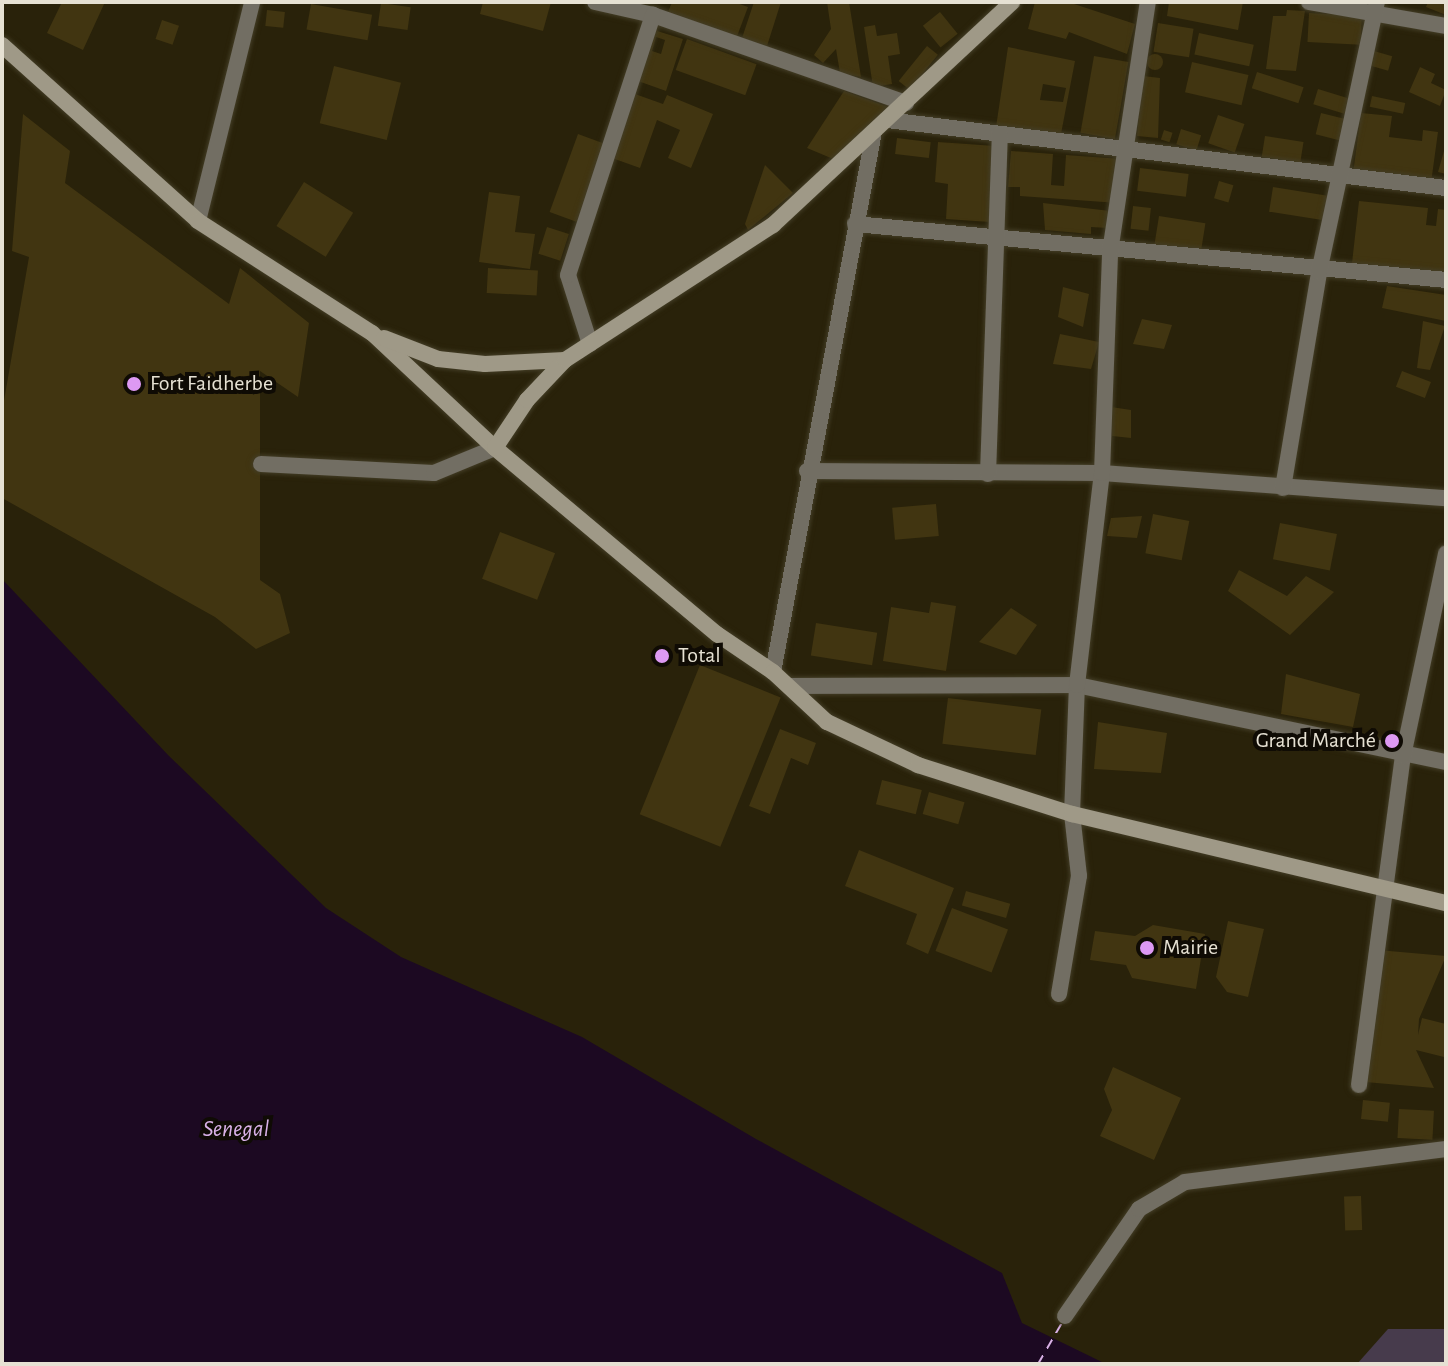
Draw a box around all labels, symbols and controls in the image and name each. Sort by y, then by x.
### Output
place label: Fort Faidherbe [150,371,273,397]
marker: Fort Faidherbe [125,375,143,393]
place label: Total [678,643,721,669]
marker: Total [653,647,671,665]
place label: Grand Marché [1256,728,1376,754]
marker: Grand Marché [1383,732,1401,750]
place label: Mairie [1163,935,1218,961]
marker: Mairie [1138,939,1156,957]
water label: Senegal [203,1116,269,1144]

